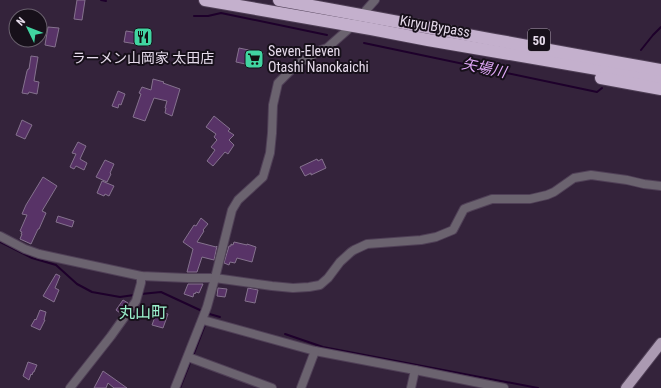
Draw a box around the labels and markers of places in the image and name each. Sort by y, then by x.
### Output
restaurant icon: ラーメン山岡家 太田店 [132,26,154,48]
place label: Seven-Eleven Otashi Nanokaichi [268,43,369,75]
supermarket icon: Seven-Eleven Otashi Nanokaichi [243,48,265,70]
place label: ラーメン山岡家 太田店 [72,50,214,66]

